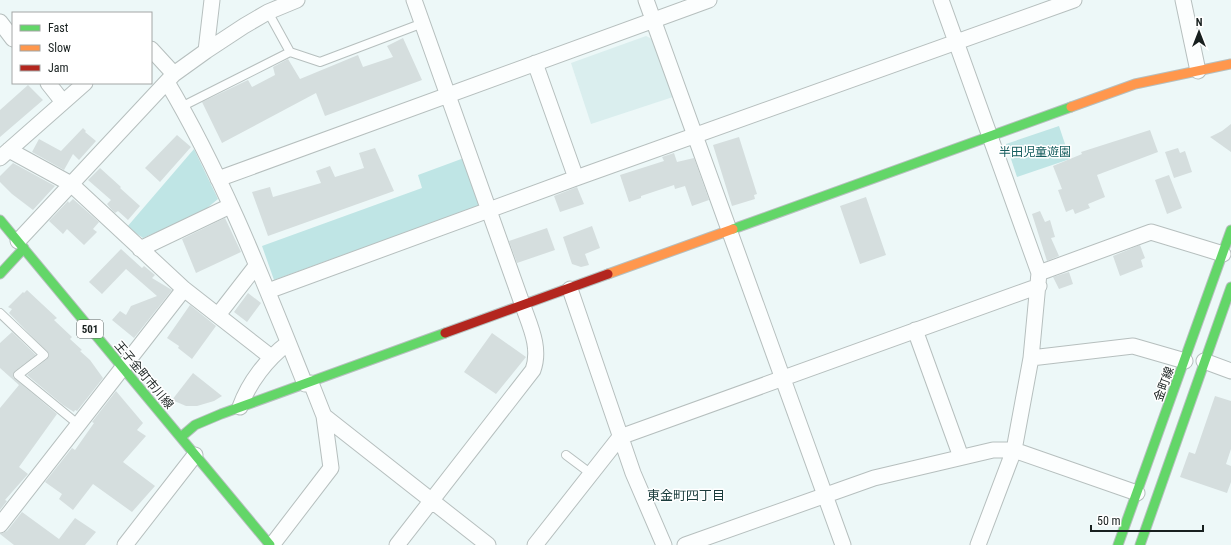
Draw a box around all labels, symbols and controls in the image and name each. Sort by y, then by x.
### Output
legend [12,12,152,84]
north arrow [1179,12,1219,52]
text: N [1196,16,1203,29]
text: Fast [48,21,69,35]
text: Slow [48,41,71,55]
text: Jam [48,61,69,75]
park label: 半田児童遊園 [999,145,1071,159]
road number: 501 [77,320,103,338]
street label: 王子金町市川線 [112,338,176,412]
street label: 金町線 [1151,365,1177,403]
district label: 東金町四丁目 [647,488,725,503]
scale bar [1091,507,1203,533]
text: 50 m [1097,514,1121,528]

